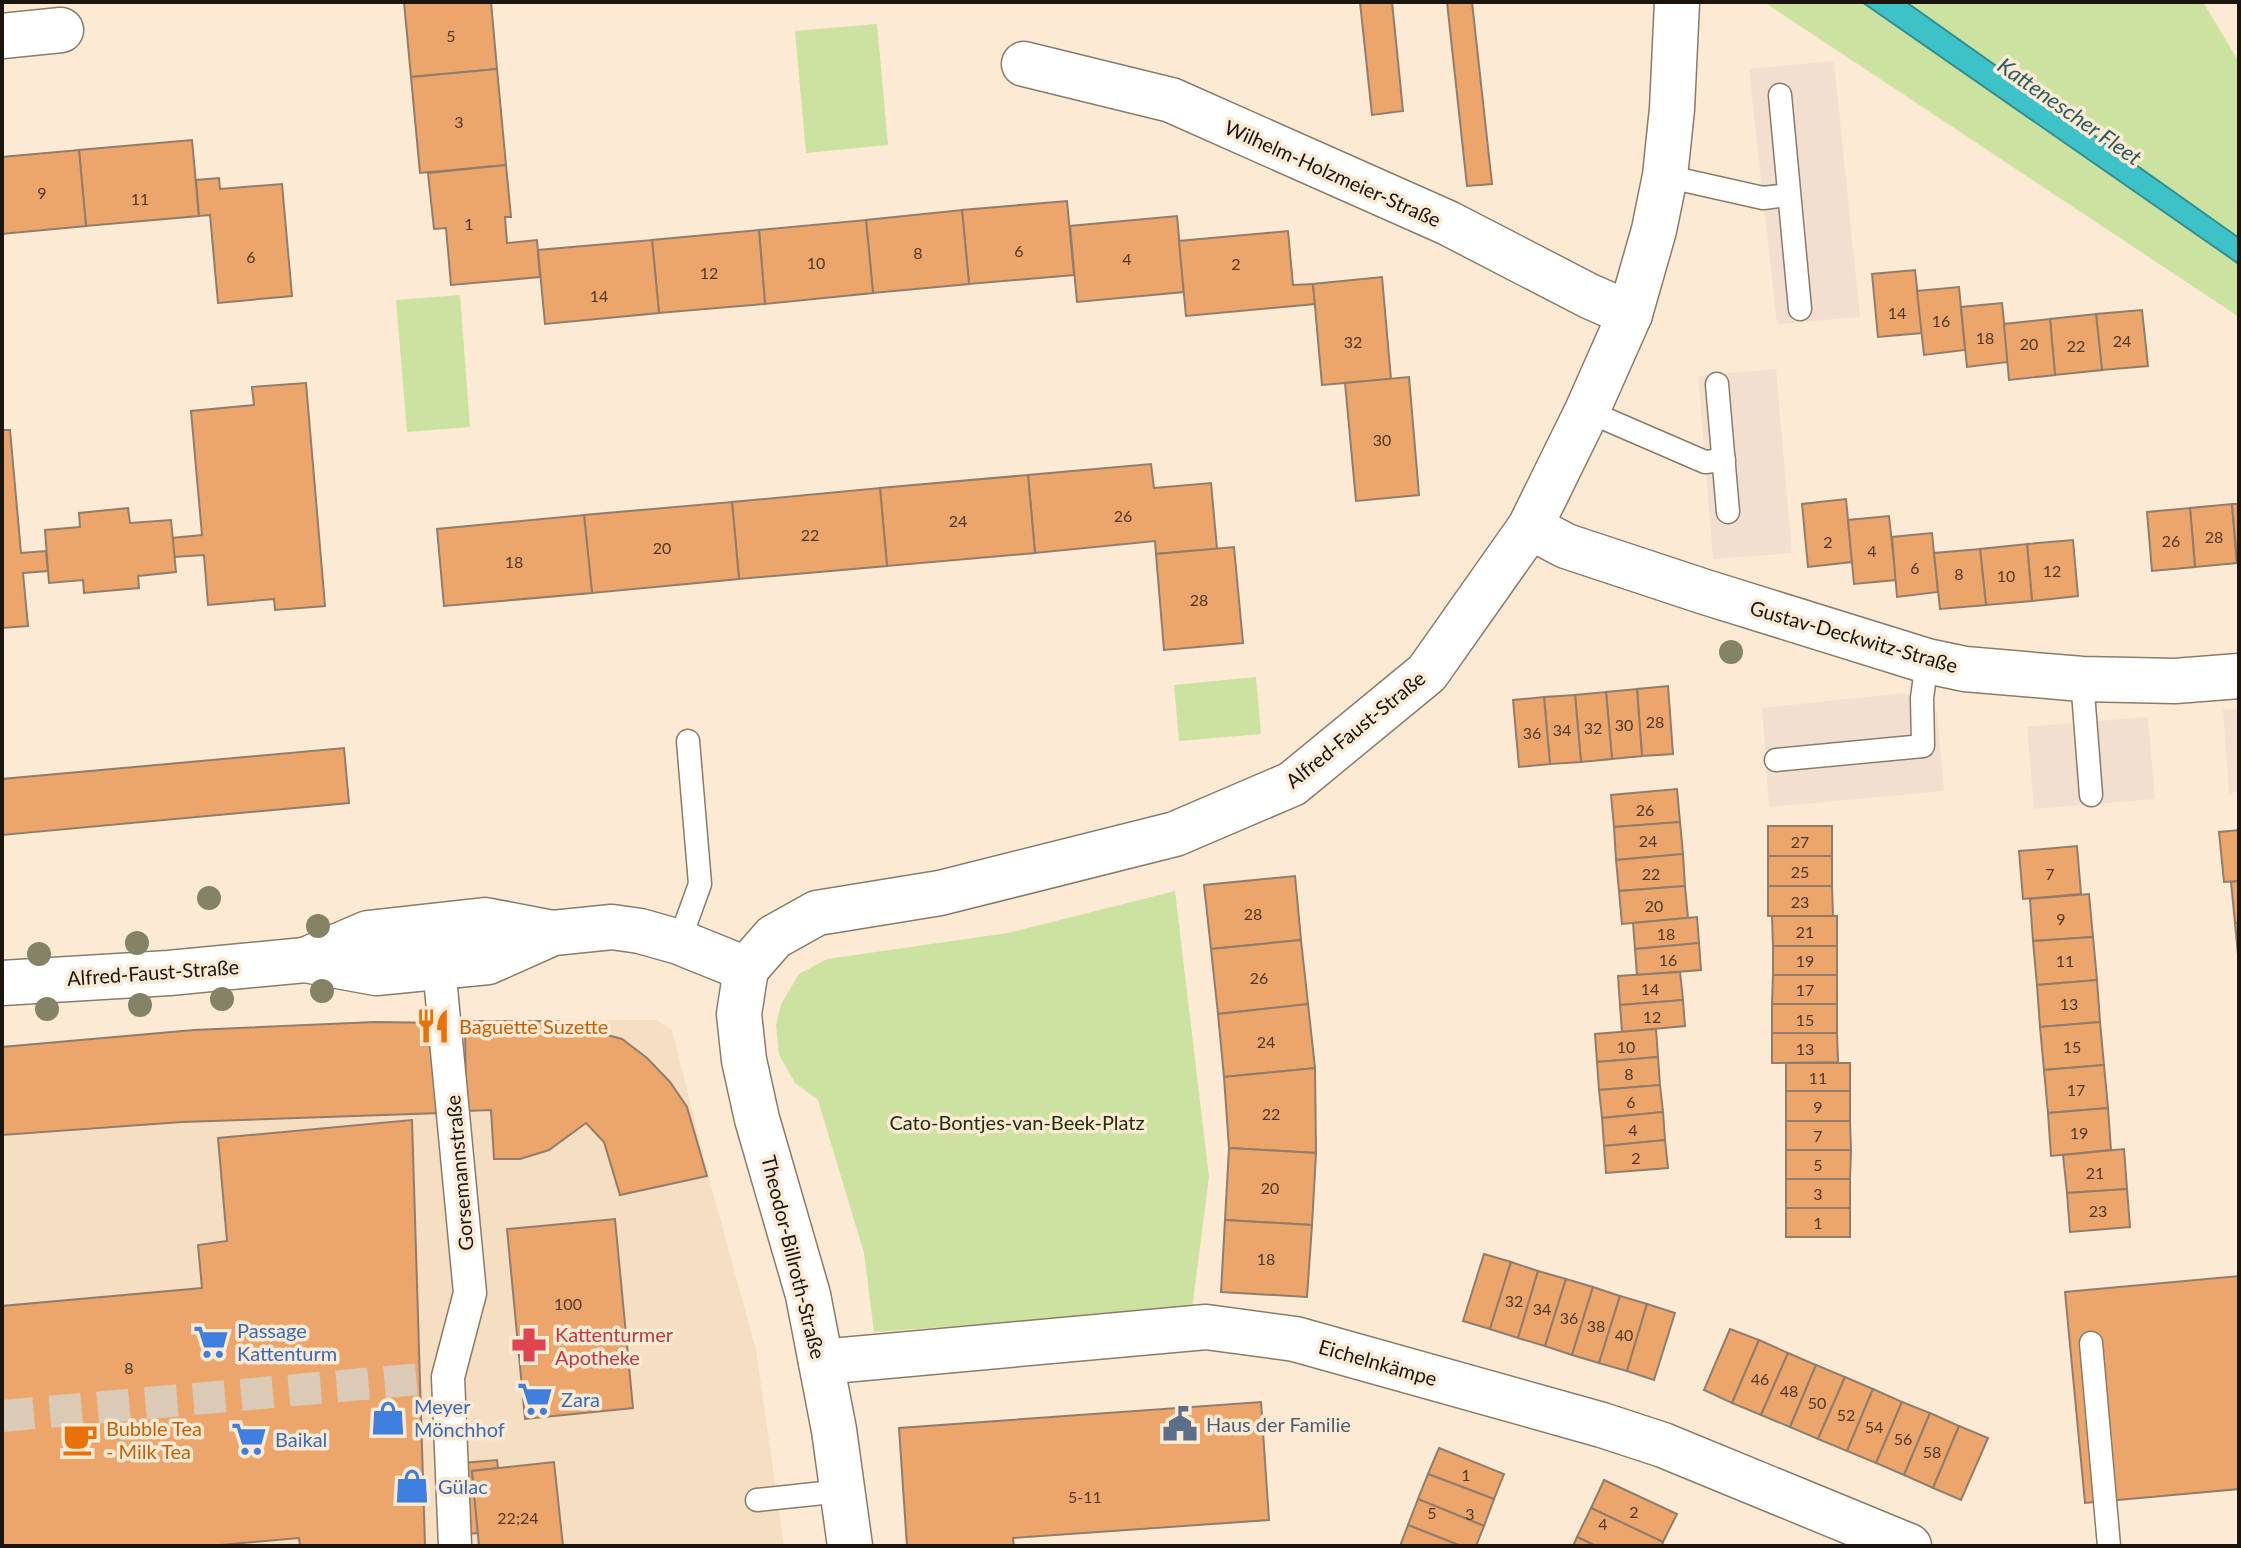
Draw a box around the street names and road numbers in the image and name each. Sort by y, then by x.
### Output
street label: Wilhelm-Holzmeier-Straße [1221,114,1445,232]
street label: Gustav-Deckwitz-Straße [1747,595,1961,677]
street label: Alfred-Faust-Straße [1280,665,1430,793]
street label: Alfred-Faust-Straße [66,954,240,990]
street label: Gorsemannstraße [440,1094,478,1252]
street label: Theodor-Billroth-Straße [757,1153,831,1361]
street label: Eichelnkämpe [1316,1334,1440,1390]

